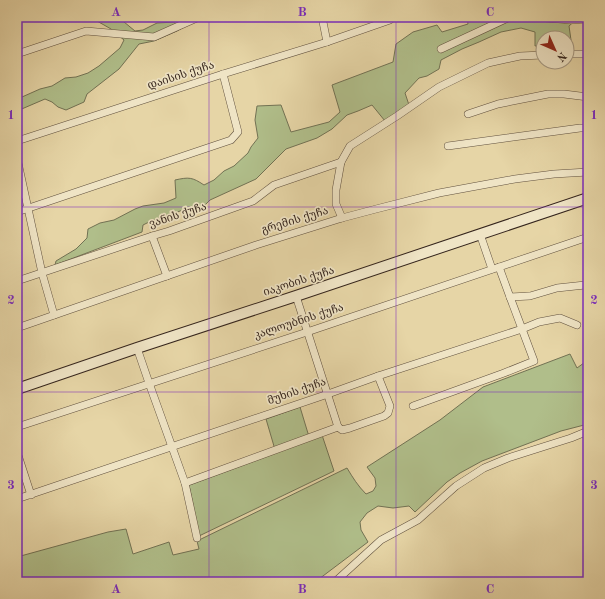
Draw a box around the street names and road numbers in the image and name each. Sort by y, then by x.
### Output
street label: დაისის ქუჩა [146,60,216,92]
street label: ვანის ქუჩა [148,201,208,230]
street label: გრემის ქუჩა [260,206,330,236]
street label: იაკობის ქუჩა [262,265,336,299]
street label: კალოუბნის ქუჩა [253,301,345,342]
street label: მუხის ქუჩა [266,377,328,407]

